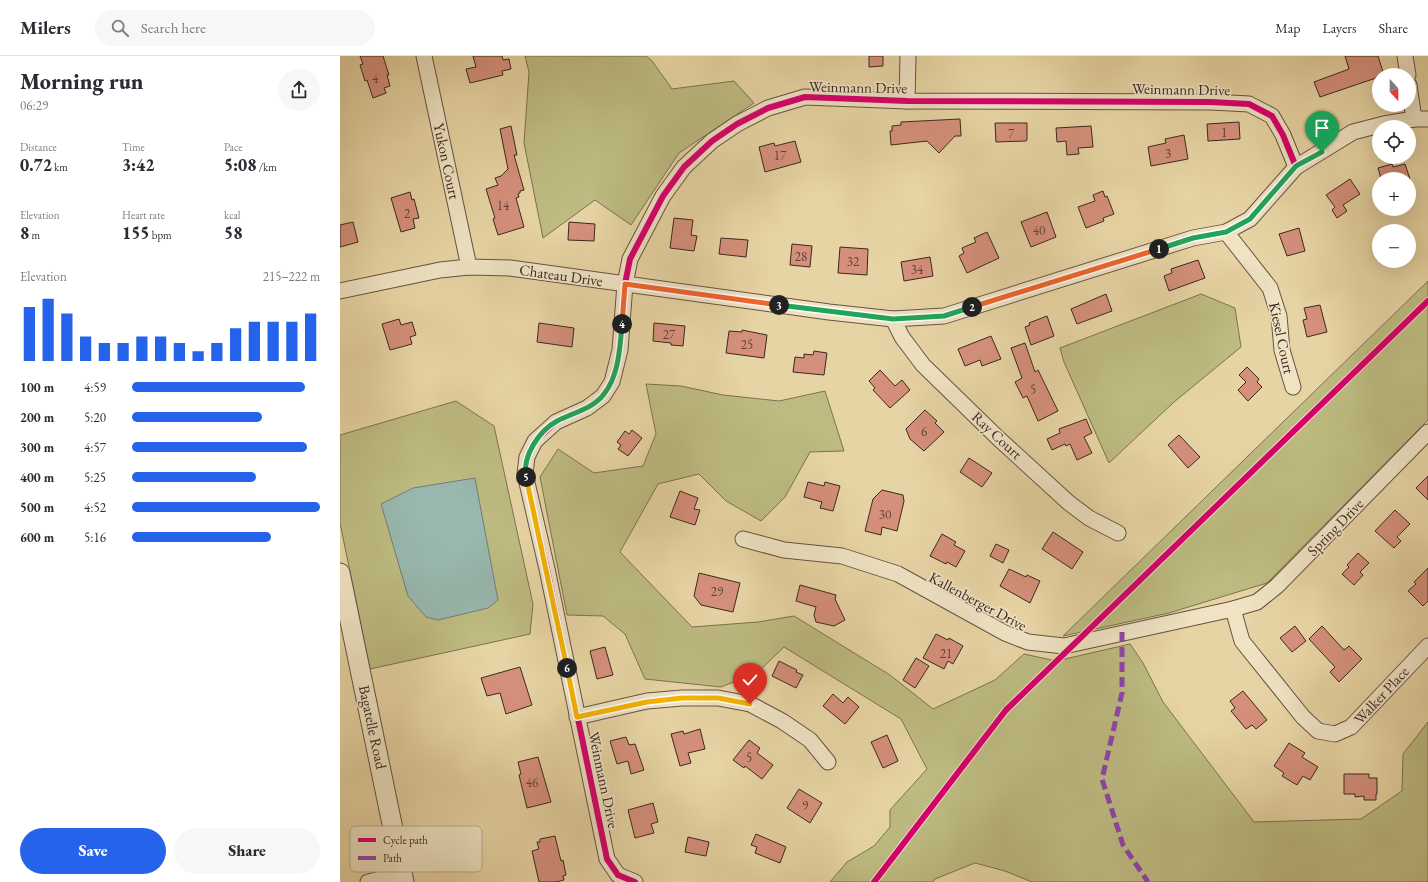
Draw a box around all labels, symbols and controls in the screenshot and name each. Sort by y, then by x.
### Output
search box [95,10,375,46]
text: Milers [20,15,71,40]
icon: search [109,17,131,39]
text: Search here [141,18,206,37]
text: Map [1275,19,1300,37]
text: Layers [1322,19,1357,37]
text: Share [1379,19,1408,37]
text: Morning run [20,67,144,96]
north arrow [1372,68,1416,112]
map controls [1372,68,1416,268]
button: share [278,69,320,111]
house number: 4 [372,70,379,87]
street label: Weinmann Drive [809,77,907,97]
street label: Weinmann Drive [1132,79,1230,99]
text: 06:29 [20,97,48,114]
pin [1305,111,1339,152]
icon: arrive [1311,117,1333,139]
button: locate [1372,120,1416,164]
street label: Yukon Court [430,121,464,201]
house number: 1 [1221,124,1227,141]
house number: 7 [1008,125,1015,142]
text: Distance [20,140,57,154]
text: Time [122,140,145,154]
text: Pace [224,140,242,154]
house number: 3 [1165,145,1171,162]
house number: 17 [774,147,787,164]
text: 0.72 [20,154,52,176]
text: 3:42 [122,154,154,176]
text: 5:08 [224,154,256,176]
text: km [52,160,68,174]
text: /km [256,160,277,174]
button: + [1372,172,1416,216]
house number: 14 [497,197,510,214]
house number: 2 [404,205,411,222]
text: Elevation [20,208,60,222]
text: Heart rate [122,208,165,222]
text: kcal [224,208,241,222]
text: 8 [20,222,29,244]
text: 155 [122,222,150,244]
text: 58 [224,222,242,244]
house number: 40 [1033,222,1045,239]
button: − [1372,224,1416,268]
text: m [29,228,40,242]
text: bpm [150,228,172,242]
pin: 1 [1149,239,1169,259]
text: 1 [1156,242,1162,256]
house number: 28 [795,248,807,265]
house number: 32 [847,253,860,270]
street label: Chateau Drive [518,260,604,290]
house number: 34 [911,261,924,278]
text: Elevation [20,268,67,285]
text: 215–222 m [263,268,320,285]
pin: 3 [769,295,789,315]
pin: 2 [962,297,982,317]
text: 3 [776,298,782,312]
text: 2 [969,300,975,314]
street label: Kiesel Court [1265,300,1299,376]
pin: 4 [612,314,632,334]
text: 4 [619,317,625,331]
house number: 27 [663,326,676,343]
house number: 25 [741,336,753,353]
text: 100 m [20,379,54,396]
text: 4:59 [84,379,106,396]
house number: 5 [1030,381,1036,398]
street label: Ray Court [968,407,1026,463]
text: 200 m [20,409,54,426]
text: 5:20 [84,409,106,426]
house number: 6 [921,423,927,440]
text: 300 m [20,439,54,456]
text: 4:57 [84,439,106,456]
pin: 5 [516,467,536,487]
text: 400 m [20,469,54,486]
text: 5:25 [84,469,106,486]
text: 5 [523,470,529,484]
street label: Spring Drive [1303,494,1367,560]
text: 500 m [20,499,54,516]
text: 4:52 [84,499,106,516]
house number: 30 [879,506,891,523]
text: 600 m [20,529,54,546]
text: 5:16 [84,529,106,546]
street label: Kallenberger Drive [926,567,1030,635]
house number: 29 [711,583,724,600]
house number: 21 [940,645,952,662]
pin: 6 [557,658,577,678]
text: 6 [564,661,570,675]
street label: Walker Place [1349,662,1413,728]
pin [733,663,767,704]
icon: check [739,669,761,691]
street label: Bagatelle Road [355,683,391,771]
street label: Weinmann Drive [584,730,624,830]
house number: 5 [746,749,752,766]
house number: 46 [526,774,538,791]
house number: 9 [802,797,809,814]
legend [350,826,482,872]
button: Save [20,828,166,874]
button: Share [174,828,320,874]
text: Cycle path [383,833,428,847]
text: Path [383,851,402,865]

